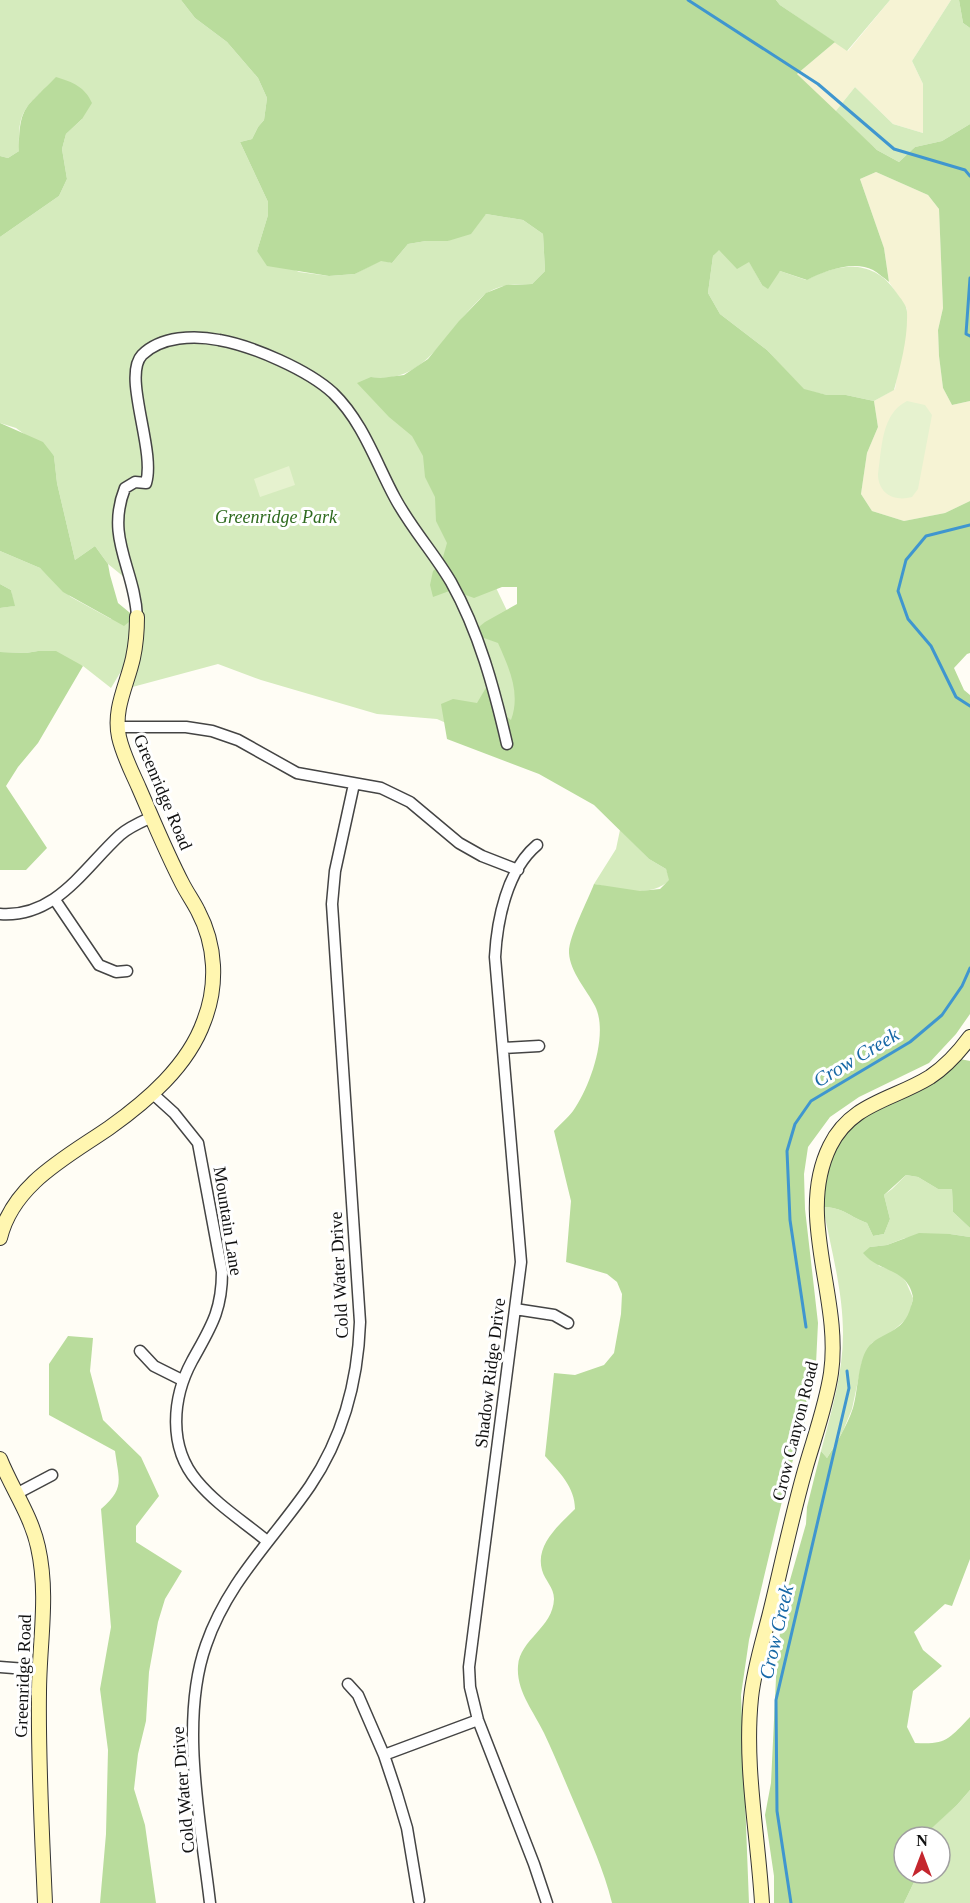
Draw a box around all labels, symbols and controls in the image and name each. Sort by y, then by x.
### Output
park label: Greenridge Park [215,507,338,527]
street label: Greenridge Road [130,731,196,853]
water label: Crow Creek [809,1022,904,1091]
street label: Mountain Lane [209,1165,247,1277]
street label: Cold Water Drive [326,1211,352,1339]
street label: Shadow Ridge Drive [471,1297,509,1449]
street label: Crow Canyon Road [768,1359,822,1503]
water label: Crow Creek [755,1582,798,1681]
street label: Greenridge Road [11,1614,35,1738]
street label: Cold Water Drive [167,1726,199,1854]
north arrow [892,1825,952,1885]
text: N [916,1832,928,1849]

